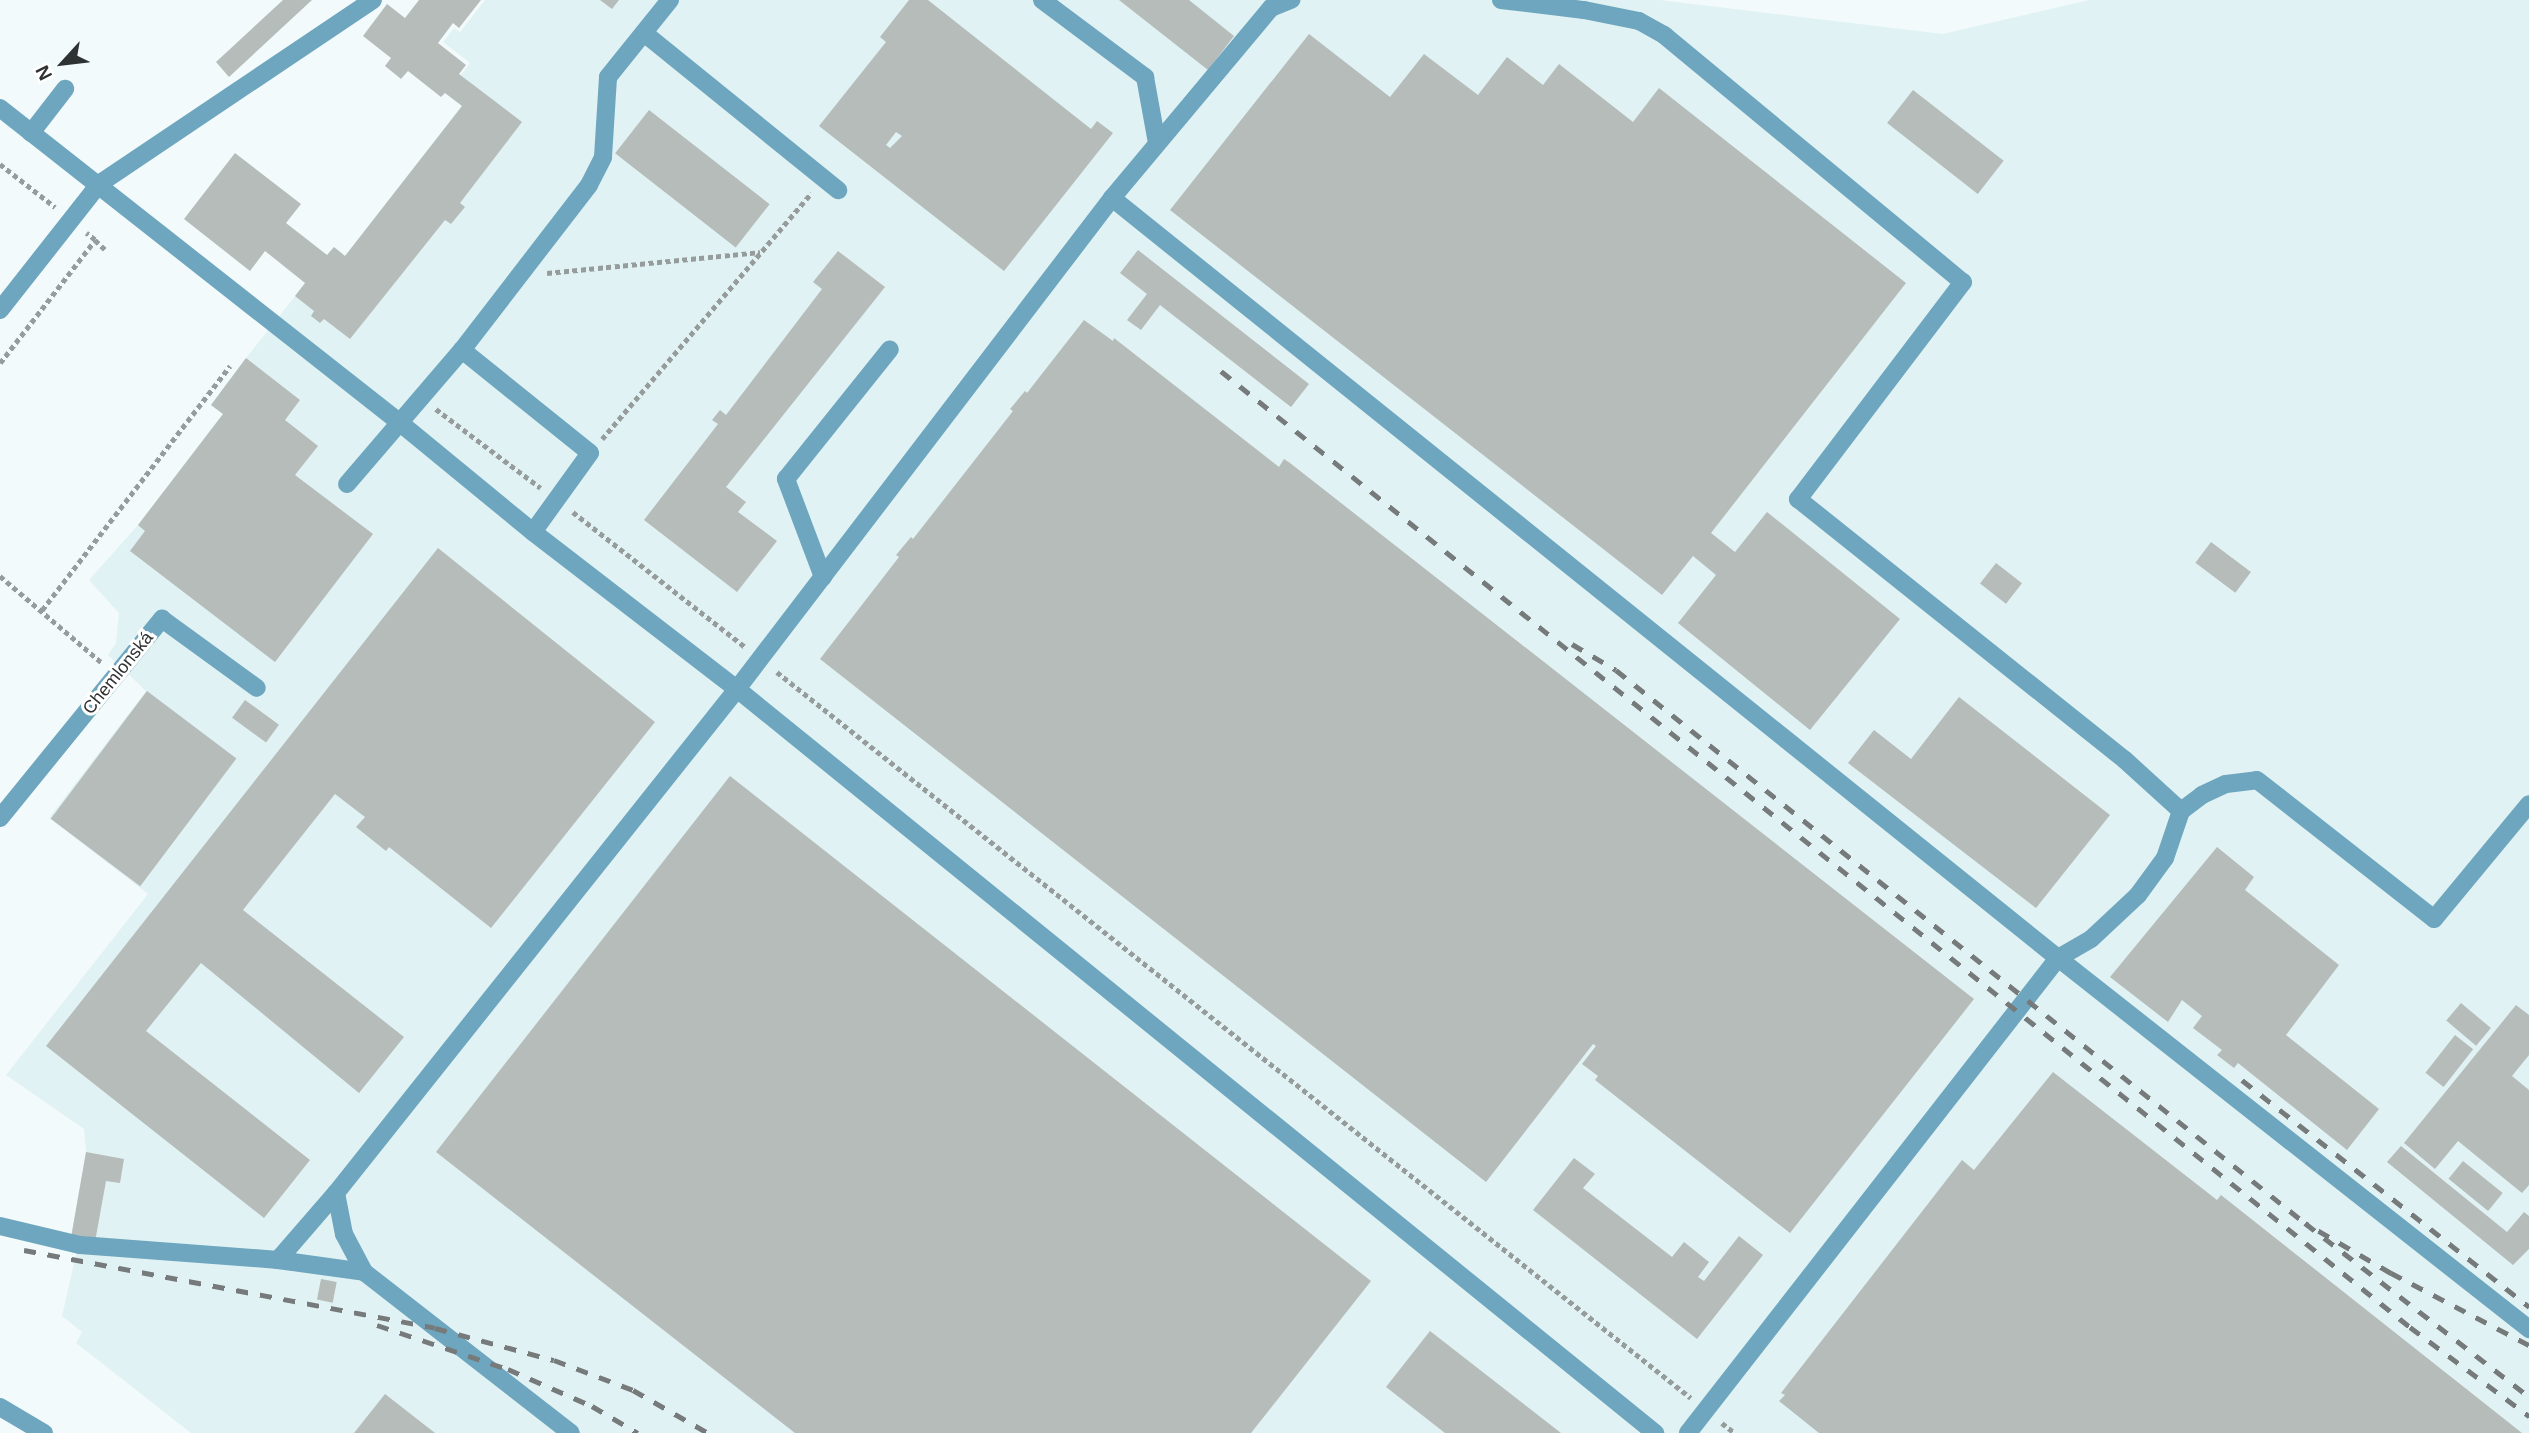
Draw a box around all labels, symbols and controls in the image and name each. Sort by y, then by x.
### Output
north arrow [28,28,98,98]
text: N [31,62,56,84]
street label: Chemlonská [78,627,158,719]

